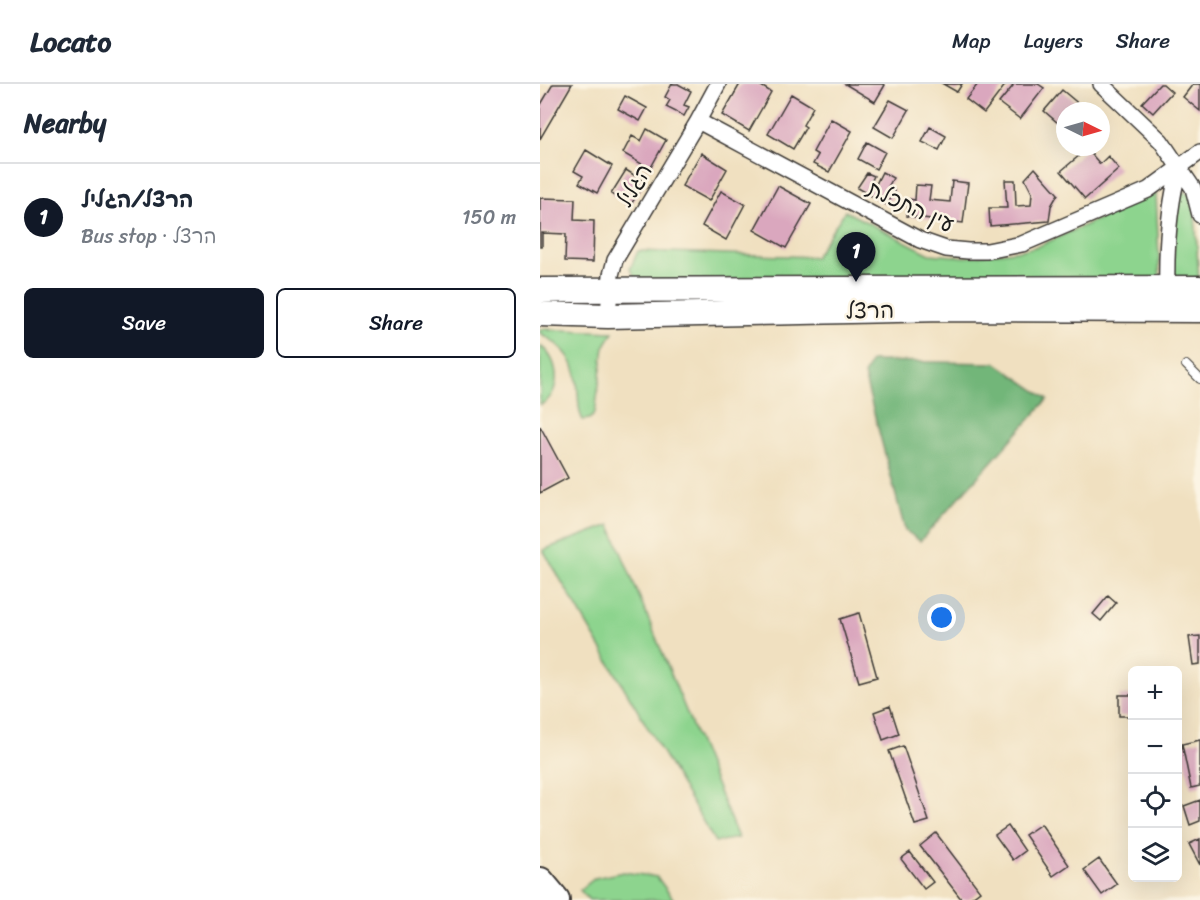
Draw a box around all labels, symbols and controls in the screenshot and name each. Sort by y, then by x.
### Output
text: Locato [30,17,111,66]
text: Map [952,22,991,60]
text: Layers [1024,22,1083,60]
text: Share [1116,22,1170,60]
text: Nearby [24,100,106,146]
north arrow [1056,102,1110,156]
street label: הגליל [606,155,663,215]
street label: עין התכלת [859,169,961,244]
text: הרצל/הגליל [81,180,194,219]
text: 1 [39,200,48,235]
text: 150 m [462,200,516,235]
text: Bus stop · הרצל [81,219,217,254]
pin: 1 [836,232,876,282]
button: Save [24,288,264,358]
button: Share [276,288,516,358]
street label: הרצל [845,291,895,330]
your location [927,603,956,632]
map controls [1128,666,1182,882]
button: + [1128,666,1182,720]
button: − [1128,720,1182,774]
button: locate [1128,774,1182,828]
button: layers [1128,828,1182,882]

